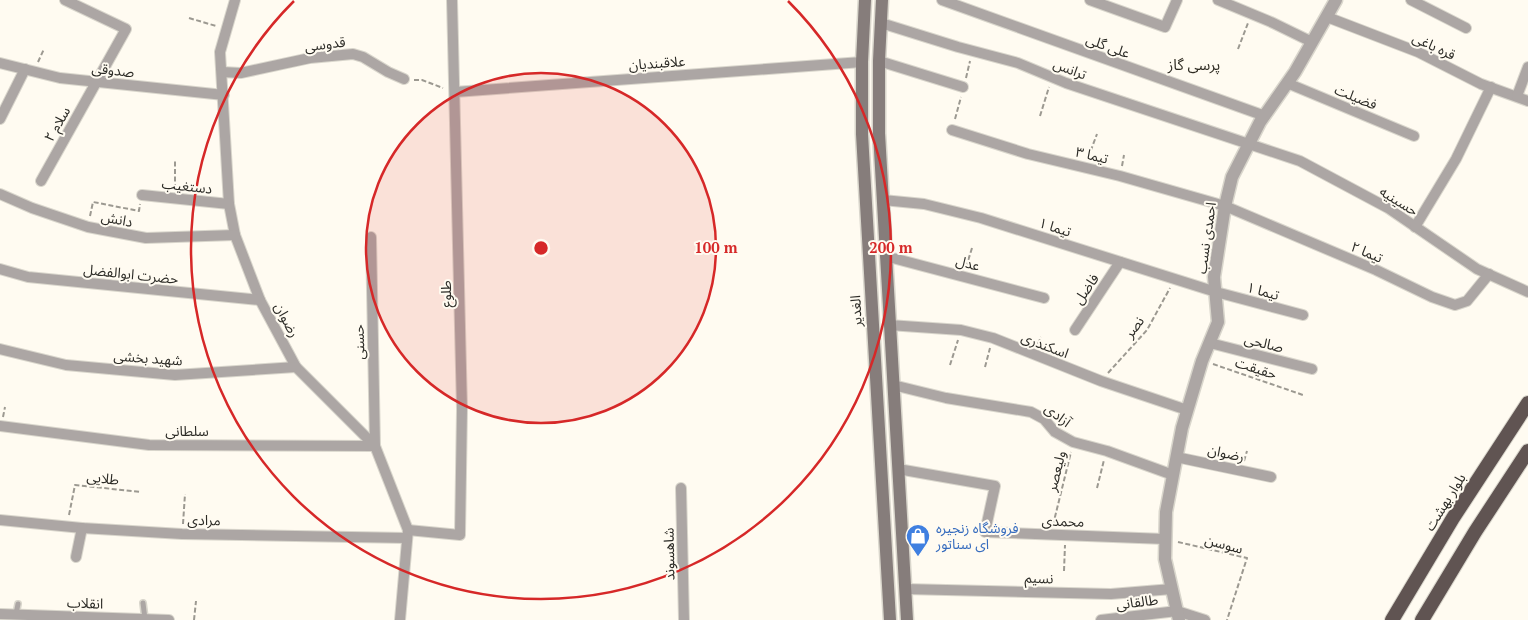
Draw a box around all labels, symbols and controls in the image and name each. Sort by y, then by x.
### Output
street label: قره باغی [1410,27,1459,64]
street label: علی گلی [1084,29,1133,62]
street label: قدوسی [303,32,347,55]
street label: علاقبندیان [628,51,686,74]
street label: ترانس [1051,54,1090,84]
district label: پرسی گاز [1167,54,1220,75]
street label: صدوقی [91,58,136,81]
street label: فضیلت [1332,79,1380,114]
street label: سلام ۲ [39,103,76,146]
street label: تیما ۳ [1074,142,1110,167]
street label: دستغیب [161,173,214,198]
street label: حسینیه [1376,181,1422,220]
street label: احمدی نسب [1191,201,1220,275]
street label: دانش [100,206,135,231]
street label: تیما ۱ [1037,212,1074,241]
street label: تیما ۲ [1348,236,1386,267]
text: 100 m [694,237,738,257]
text: 200 m [869,237,913,257]
centre of rings [532,239,550,257]
street label: عدل [954,250,982,275]
street label: حضرت ابوالفضل [83,259,180,288]
street label: فاضل [1068,270,1103,308]
street label: ۱ تیما [1245,277,1282,304]
street label: طلوع [436,280,457,308]
street label: الغدیر [845,295,866,328]
street label: رضوان [270,299,304,341]
street label: نصر [1119,312,1148,342]
street label: حسنی [349,324,368,360]
street label: اسکندری [1019,327,1072,362]
street label: صالحی [1243,329,1286,357]
street label: شهید بخشی [113,346,183,369]
street label: حقیقت [1233,352,1279,383]
street label: آزادی [1041,398,1076,431]
street label: سلطانی [165,421,209,440]
street label: رضوان [1206,439,1246,466]
street label: ولیعصر [1041,449,1070,494]
street label: طلایی [86,466,120,489]
street label: بلوار بهشت [1419,469,1470,534]
street label: مرادی [187,510,221,529]
street label: محمدی [1041,510,1085,531]
place label: فروشگاه زنجیره ای سناتور [935,518,1019,553]
shop icon: فروشگاه زنجیره ای سناتور [905,523,931,557]
street label: شاهسوند [659,527,678,581]
street label: سوسن [1203,529,1245,558]
street label: نسیم [1024,568,1054,590]
street label: طالقانی [1115,589,1159,614]
street label: انقلاب [67,592,104,613]

